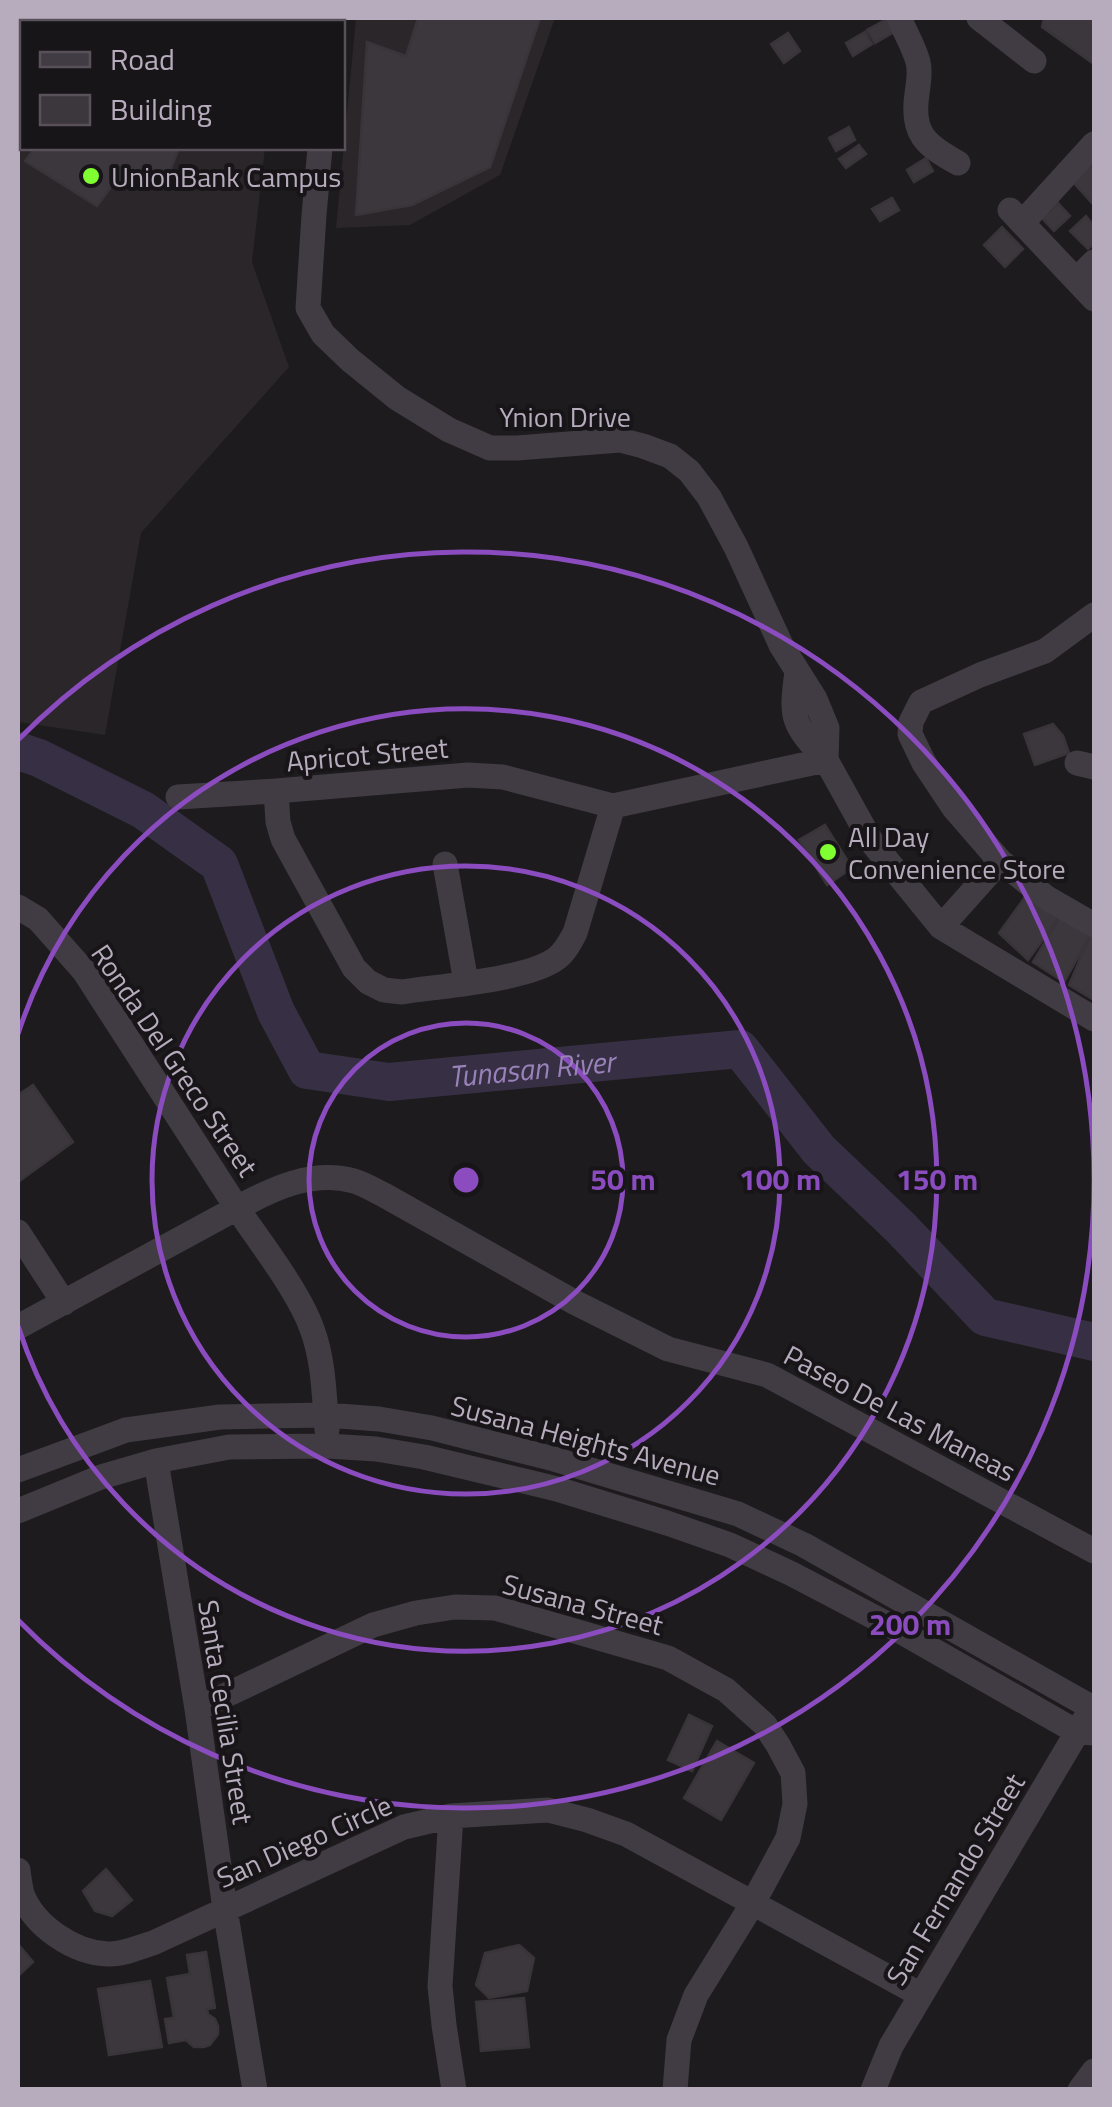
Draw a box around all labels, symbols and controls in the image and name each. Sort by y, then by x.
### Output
legend [20,20,345,150]
text: Road [110,36,175,82]
text: Building [110,86,212,132]
place label: UnionBank Campus [111,155,341,198]
marker: UnionBank Campus [80,165,102,187]
street label: Ynion Drive [499,395,631,438]
street label: Apricot Street [284,726,450,782]
place label: All Day Convenience Store [848,815,1066,890]
marker: All Day Convenience Store [817,841,839,863]
street label: Ronda Del Greco Street [81,935,269,1185]
water label: Tunasan River [447,1038,620,1099]
text: 50 m [590,1156,656,1202]
text: 100 m [739,1156,821,1202]
text: 150 m [896,1156,978,1202]
centre of rings [448,1162,484,1198]
street label: Paseo De Las Maneas [776,1334,1024,1492]
street label: Susana Heights Avenue [447,1383,725,1497]
street label: Susana Street [498,1562,668,1646]
street label: Santa Cecilia Street [187,1597,265,1827]
text: 200 m [869,1601,951,1647]
street label: San Fernando Street [875,1765,1035,1993]
street label: San Diego Circle [210,1783,398,1899]

